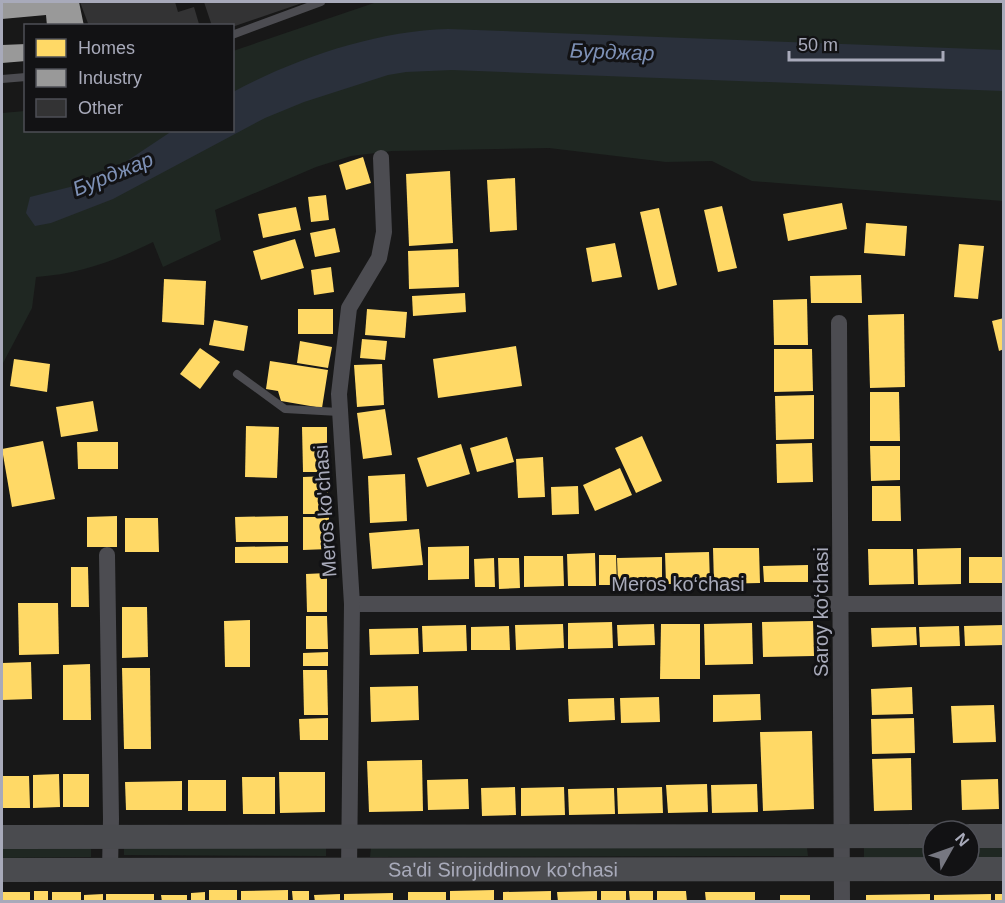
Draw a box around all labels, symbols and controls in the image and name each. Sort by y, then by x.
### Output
legend [24,24,234,132]
scale bar [789,24,944,62]
text: 50 m [798,35,838,55]
text: Homes [78,38,135,58]
water label: Бурджар [569,39,655,64]
text: Industry [78,68,142,88]
text: Other [78,98,123,118]
water label: Бурджар [69,147,156,200]
street label: Meros ko'chasi [309,444,341,578]
street label: Saroy ko‘chasi [810,547,832,677]
street label: Meros ko‘chasi [611,573,745,595]
north arrow [921,819,981,879]
text: N [952,830,972,850]
street label: Sa'di Sirojiddinov ko'chasi [388,858,618,881]

